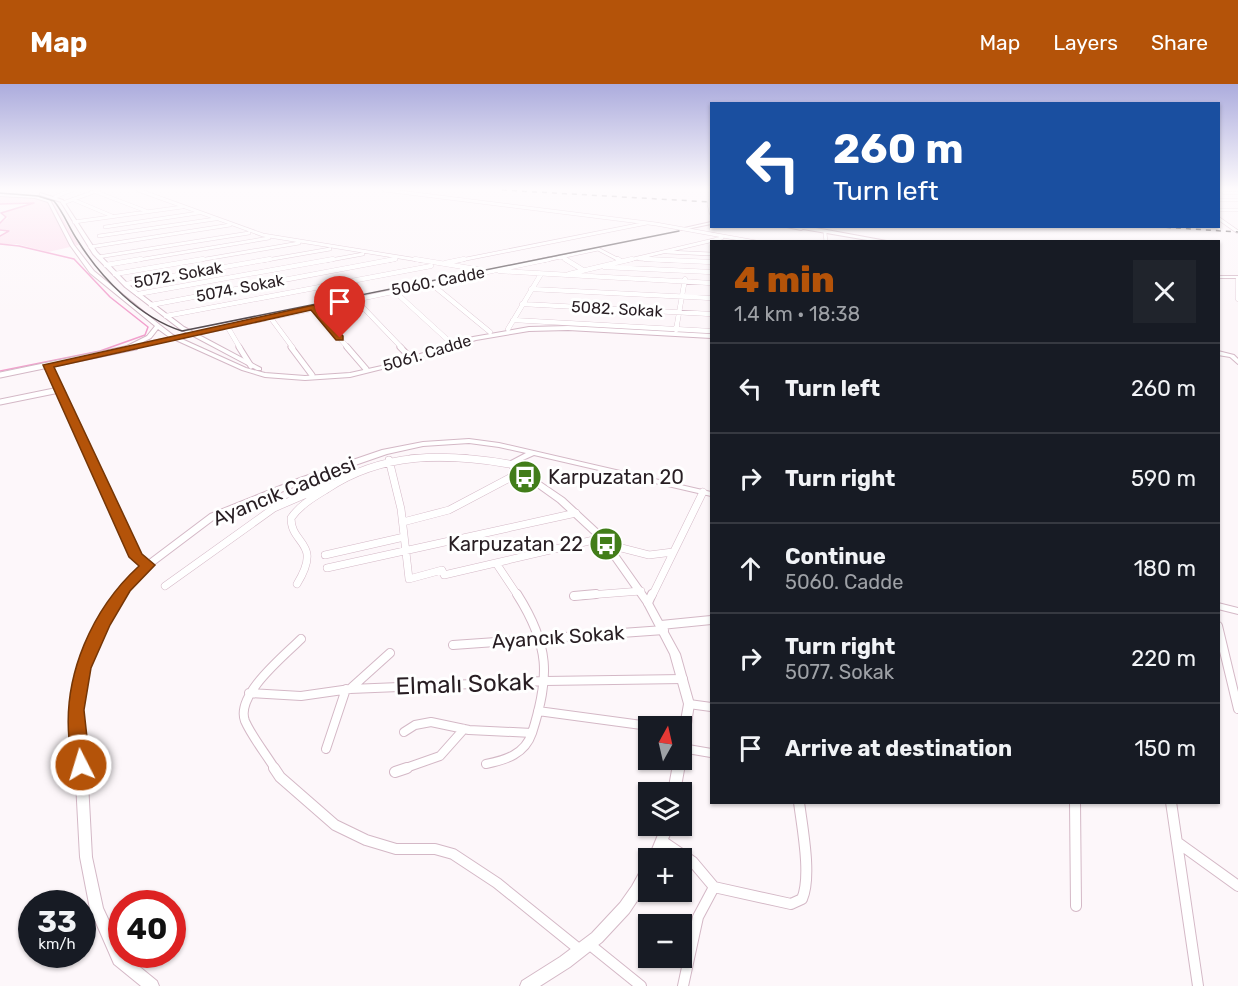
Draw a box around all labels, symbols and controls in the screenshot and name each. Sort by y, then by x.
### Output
text: Map [30,26,87,59]
text: Map [979,30,1020,55]
text: Layers [1053,30,1118,55]
text: Share [1151,30,1208,55]
text: 260 m [833,124,964,174]
icon: left [734,126,812,204]
text: Turn left [833,175,938,207]
street label: 5072. Sokak [132,258,224,292]
text: 4 min [734,258,835,301]
button: close [1133,260,1196,323]
street label: 5060. Cadde [390,263,486,299]
street label: 5074. Sokak [194,270,286,306]
pin [314,276,365,338]
icon: arrive [323,285,356,318]
street label: 5082. Sokak [571,297,664,321]
text: 1.4 km · 18:38 [734,302,860,326]
street label: 5061. Cadde [381,331,473,375]
icon: left [734,372,767,405]
text: Turn left [785,375,880,402]
text: 260 m [1131,375,1196,402]
street label: Ayancık Caddesi [209,451,359,531]
bus stop icon: Karpuzatan 20 [507,459,543,495]
icon: right [734,462,767,495]
place label: Karpuzatan 20 [548,465,684,489]
text: Turn right [785,465,895,492]
text: 590 m [1131,465,1196,492]
bus stop icon: Karpuzatan 22 [588,526,624,562]
place label: Karpuzatan 22 [448,532,583,556]
text: Continue [785,543,886,570]
icon: ahead [734,552,767,585]
text: 180 m [1134,555,1196,582]
text: 5060. Cadde [785,570,903,594]
street label: Ayancık Sokak [491,620,626,654]
text: Turn right [785,633,895,660]
icon: right [734,642,767,675]
text: 220 m [1131,645,1196,672]
text: 5077. Sokak [785,660,894,684]
street label: Elmalı Sokak [395,668,536,700]
north arrow [638,716,692,770]
map controls [638,716,692,968]
icon: arrive [734,732,767,765]
position arrow [49,733,113,797]
text: Arrive at destination [785,735,1012,762]
text: 150 m [1135,735,1196,762]
button: layers [638,782,692,836]
button: + [638,848,692,902]
speed limit sign: 40 [108,890,186,968]
text: 33 [37,904,77,940]
button: − [638,914,692,968]
text: km/h [38,935,76,953]

